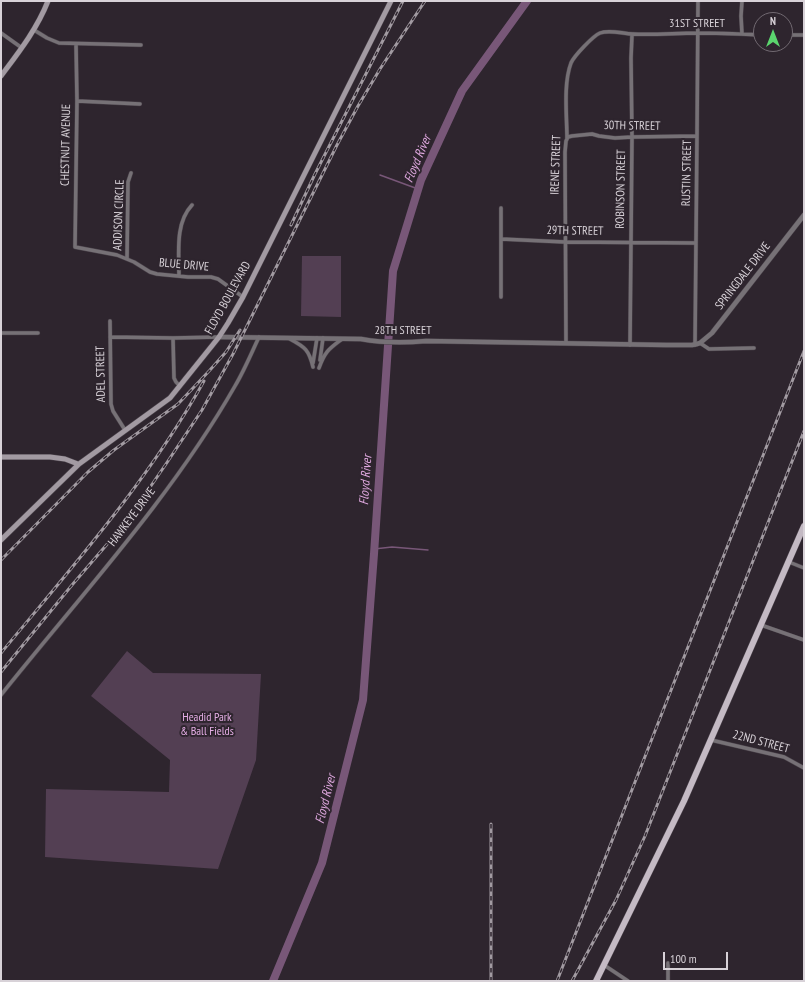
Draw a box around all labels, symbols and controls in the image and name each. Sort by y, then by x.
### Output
north arrow [753,12,793,52]
text: N [770,14,776,28]
street label: 31ST STREET [669,17,725,31]
street label: CHESTNUT AVENUE [58,104,74,186]
street label: 30TH STREET [603,118,661,134]
water label: Floyd River [401,133,435,185]
street label: IRENE STREET [548,135,564,195]
street label: RUSTIN STREET [679,140,695,206]
street label: ROBINSON STREET [613,149,629,229]
street label: ADDISON CIRCLE [111,179,127,251]
street label: 29TH STREET [546,223,604,239]
street label: SPRINGDALE DRIVE [712,239,774,313]
street label: BLUE DRIVE [158,256,210,274]
street label: FLOYD BOULEVARD [202,259,254,337]
street label: 28TH STREET [374,324,432,338]
street label: ADEL STREET [93,346,109,402]
water label: Floyd River [356,454,376,506]
street label: HAWKEYE DRIVE [105,485,159,549]
park label: Headid Park & Ball Fields [180,711,234,739]
street label: 22ND STREET [731,728,791,756]
water label: Floyd River [312,773,340,825]
scale bar [665,944,730,970]
text: 100 m [670,951,697,966]

